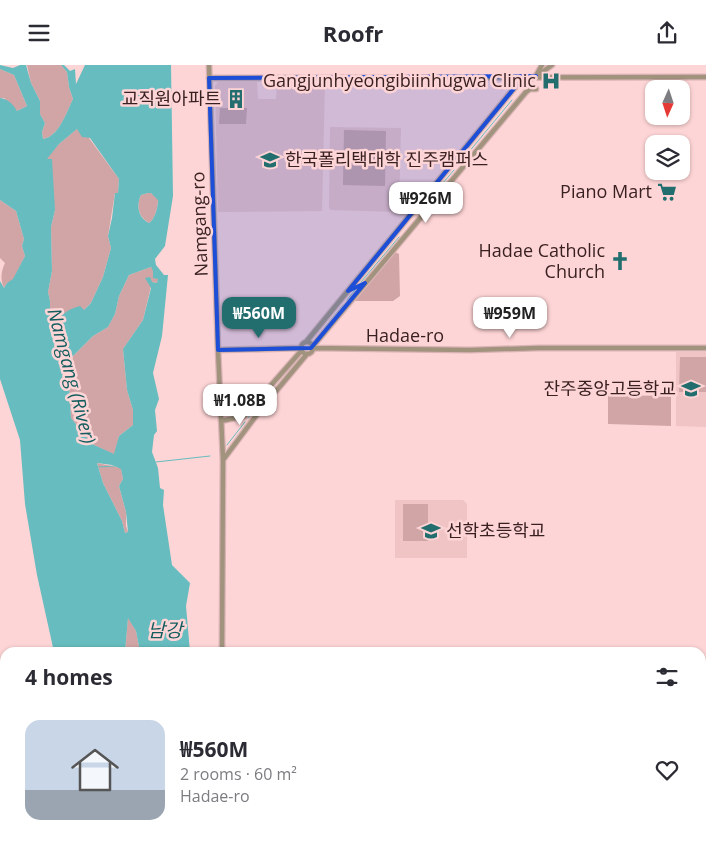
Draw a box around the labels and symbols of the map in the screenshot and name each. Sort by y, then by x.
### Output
place label: Gangjunhyeongibiinhugwa Clinic [263,68,536,92]
hospital icon: Gangjunhyeongibiinhugwa Clinic [540,70,562,92]
north arrow [645,80,690,125]
place label: 교직원아파트 [122,86,221,110]
building icon: 교직원아파트 [225,88,247,110]
place label: 한국폴리택대학 진주캠퍼스 [285,147,488,171]
school or university icon: 한국폴리택대학 진주캠퍼스 [259,149,281,171]
street label: Namgang-ro [185,171,213,277]
place label: Piano Mart [560,179,652,203]
pin: ₩926M [391,181,461,224]
supermarket icon: Piano Mart [656,181,678,203]
place label: Hadae Catholic Church [479,238,605,283]
church icon: Hadae Catholic Church [609,250,631,272]
pin: ₩560M [224,297,294,339]
pin: ₩959M [475,297,545,339]
water label: Namgang (River) [41,305,103,447]
street label: Hadae-ro [366,323,444,347]
place label: 잔주중앙고등학교 [544,376,676,400]
school or university icon: 잔주중앙고등학교 [680,378,702,400]
pin: ₩1.08B [199,383,281,426]
place label: 선학초등학교 [446,518,545,542]
school or university icon: 선학초등학교 [420,520,442,542]
water label: 남강 [148,617,185,643]

